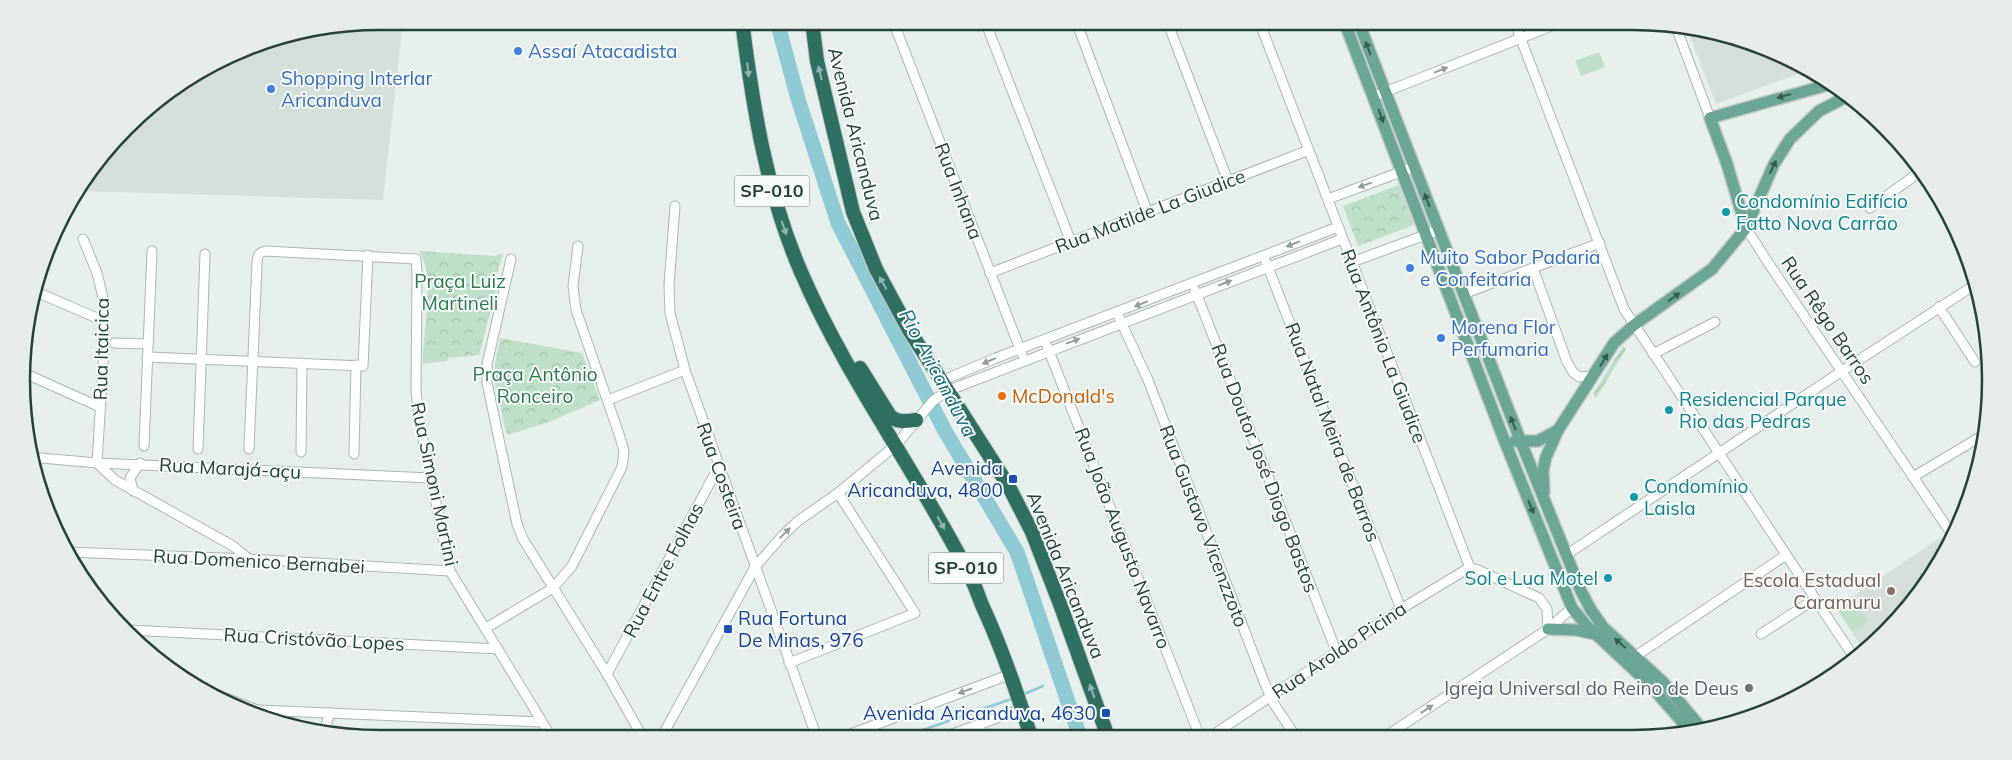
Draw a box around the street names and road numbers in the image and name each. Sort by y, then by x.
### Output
street label: Avenida Aricanduva [823,45,889,223]
street label: Rua Inhana [930,139,988,243]
street label: Rua Matilde La Giudice [1051,164,1249,258]
road number: SP-010 [734,176,810,207]
street label: Rua Antônio La Giudice [1336,246,1432,446]
street label: Rua Rêgo Barros [1776,251,1880,389]
street label: Rua Itaicica [88,297,114,401]
street label: Rua Natal Meira de Barros [1280,319,1386,545]
street label: Rua Doutor José Diogo Bastos [1206,340,1324,596]
street label: Rua Simoni Martini [406,400,464,568]
street label: Rua Costeira [691,419,753,533]
street label: Rua Gustavo Vicenzzoto [1154,422,1254,630]
street label: Rua João Augusto Navarro [1070,424,1176,652]
street label: Rua Marajá-açu [158,452,302,484]
street label: Avenida Aricanduva [1022,488,1110,662]
street label: Rua Entre Folhas [617,499,709,641]
street label: Rua Domenico Bernabei [152,543,366,579]
road number: SP-010 [928,552,1004,584]
street label: Rua Aroldo Picina [1267,596,1411,704]
street label: Rua Cristóvão Lopes [223,622,405,656]

